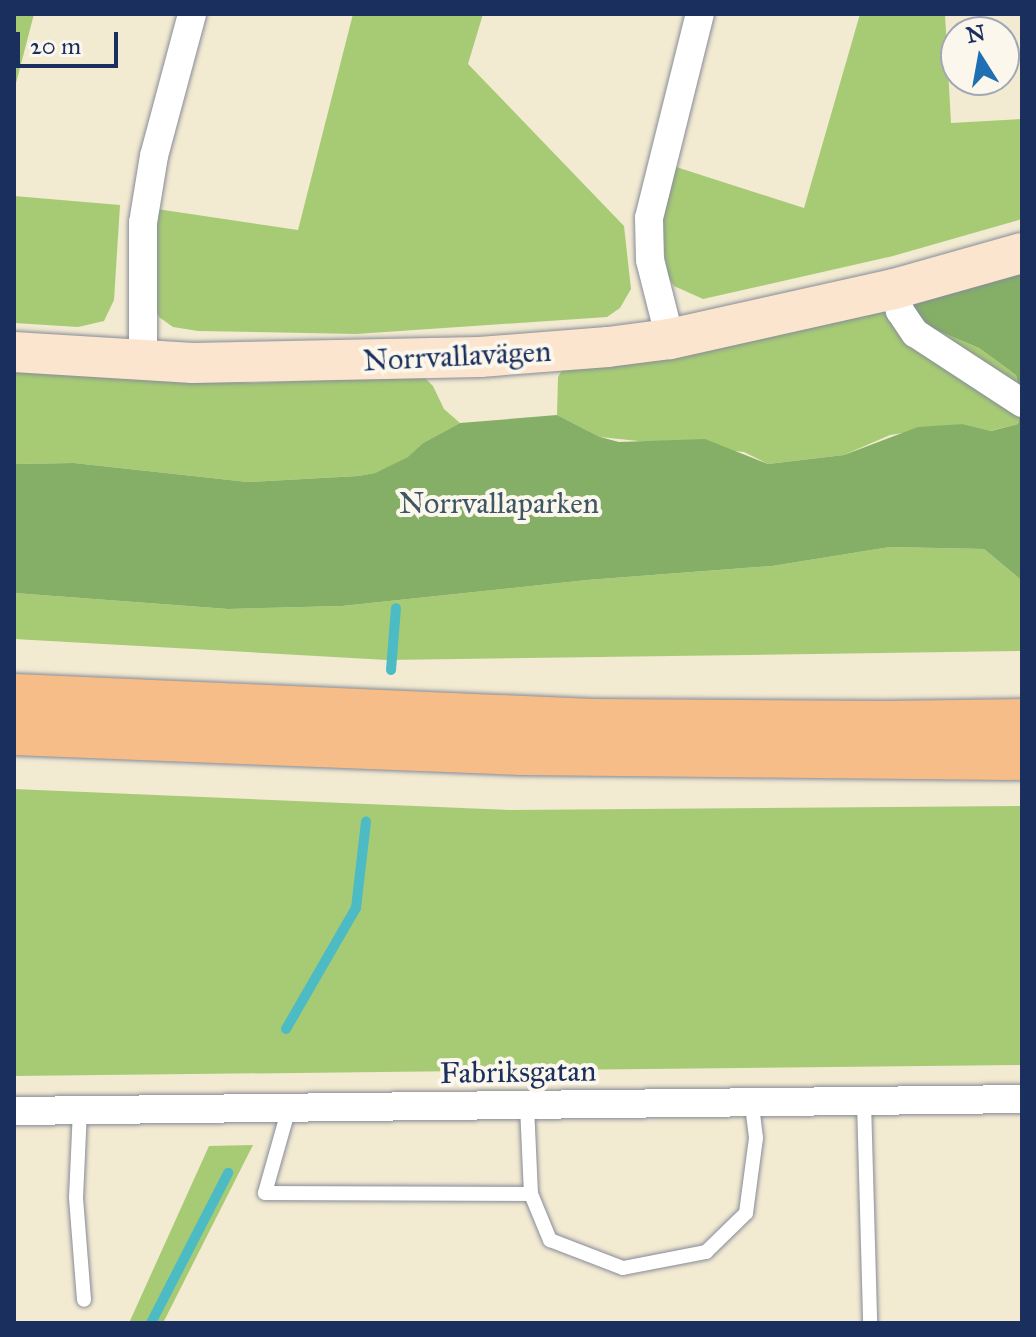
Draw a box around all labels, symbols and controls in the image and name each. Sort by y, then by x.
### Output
scale bar [20,16,122,66]
north arrow [940,16,1020,96]
text: N [964,19,987,49]
text: 20 m [30,31,81,61]
street label: Norrvallavägen [362,333,552,379]
park label: Norrvallaparken [399,485,599,521]
street label: Fabriksgatan [439,1053,597,1091]

